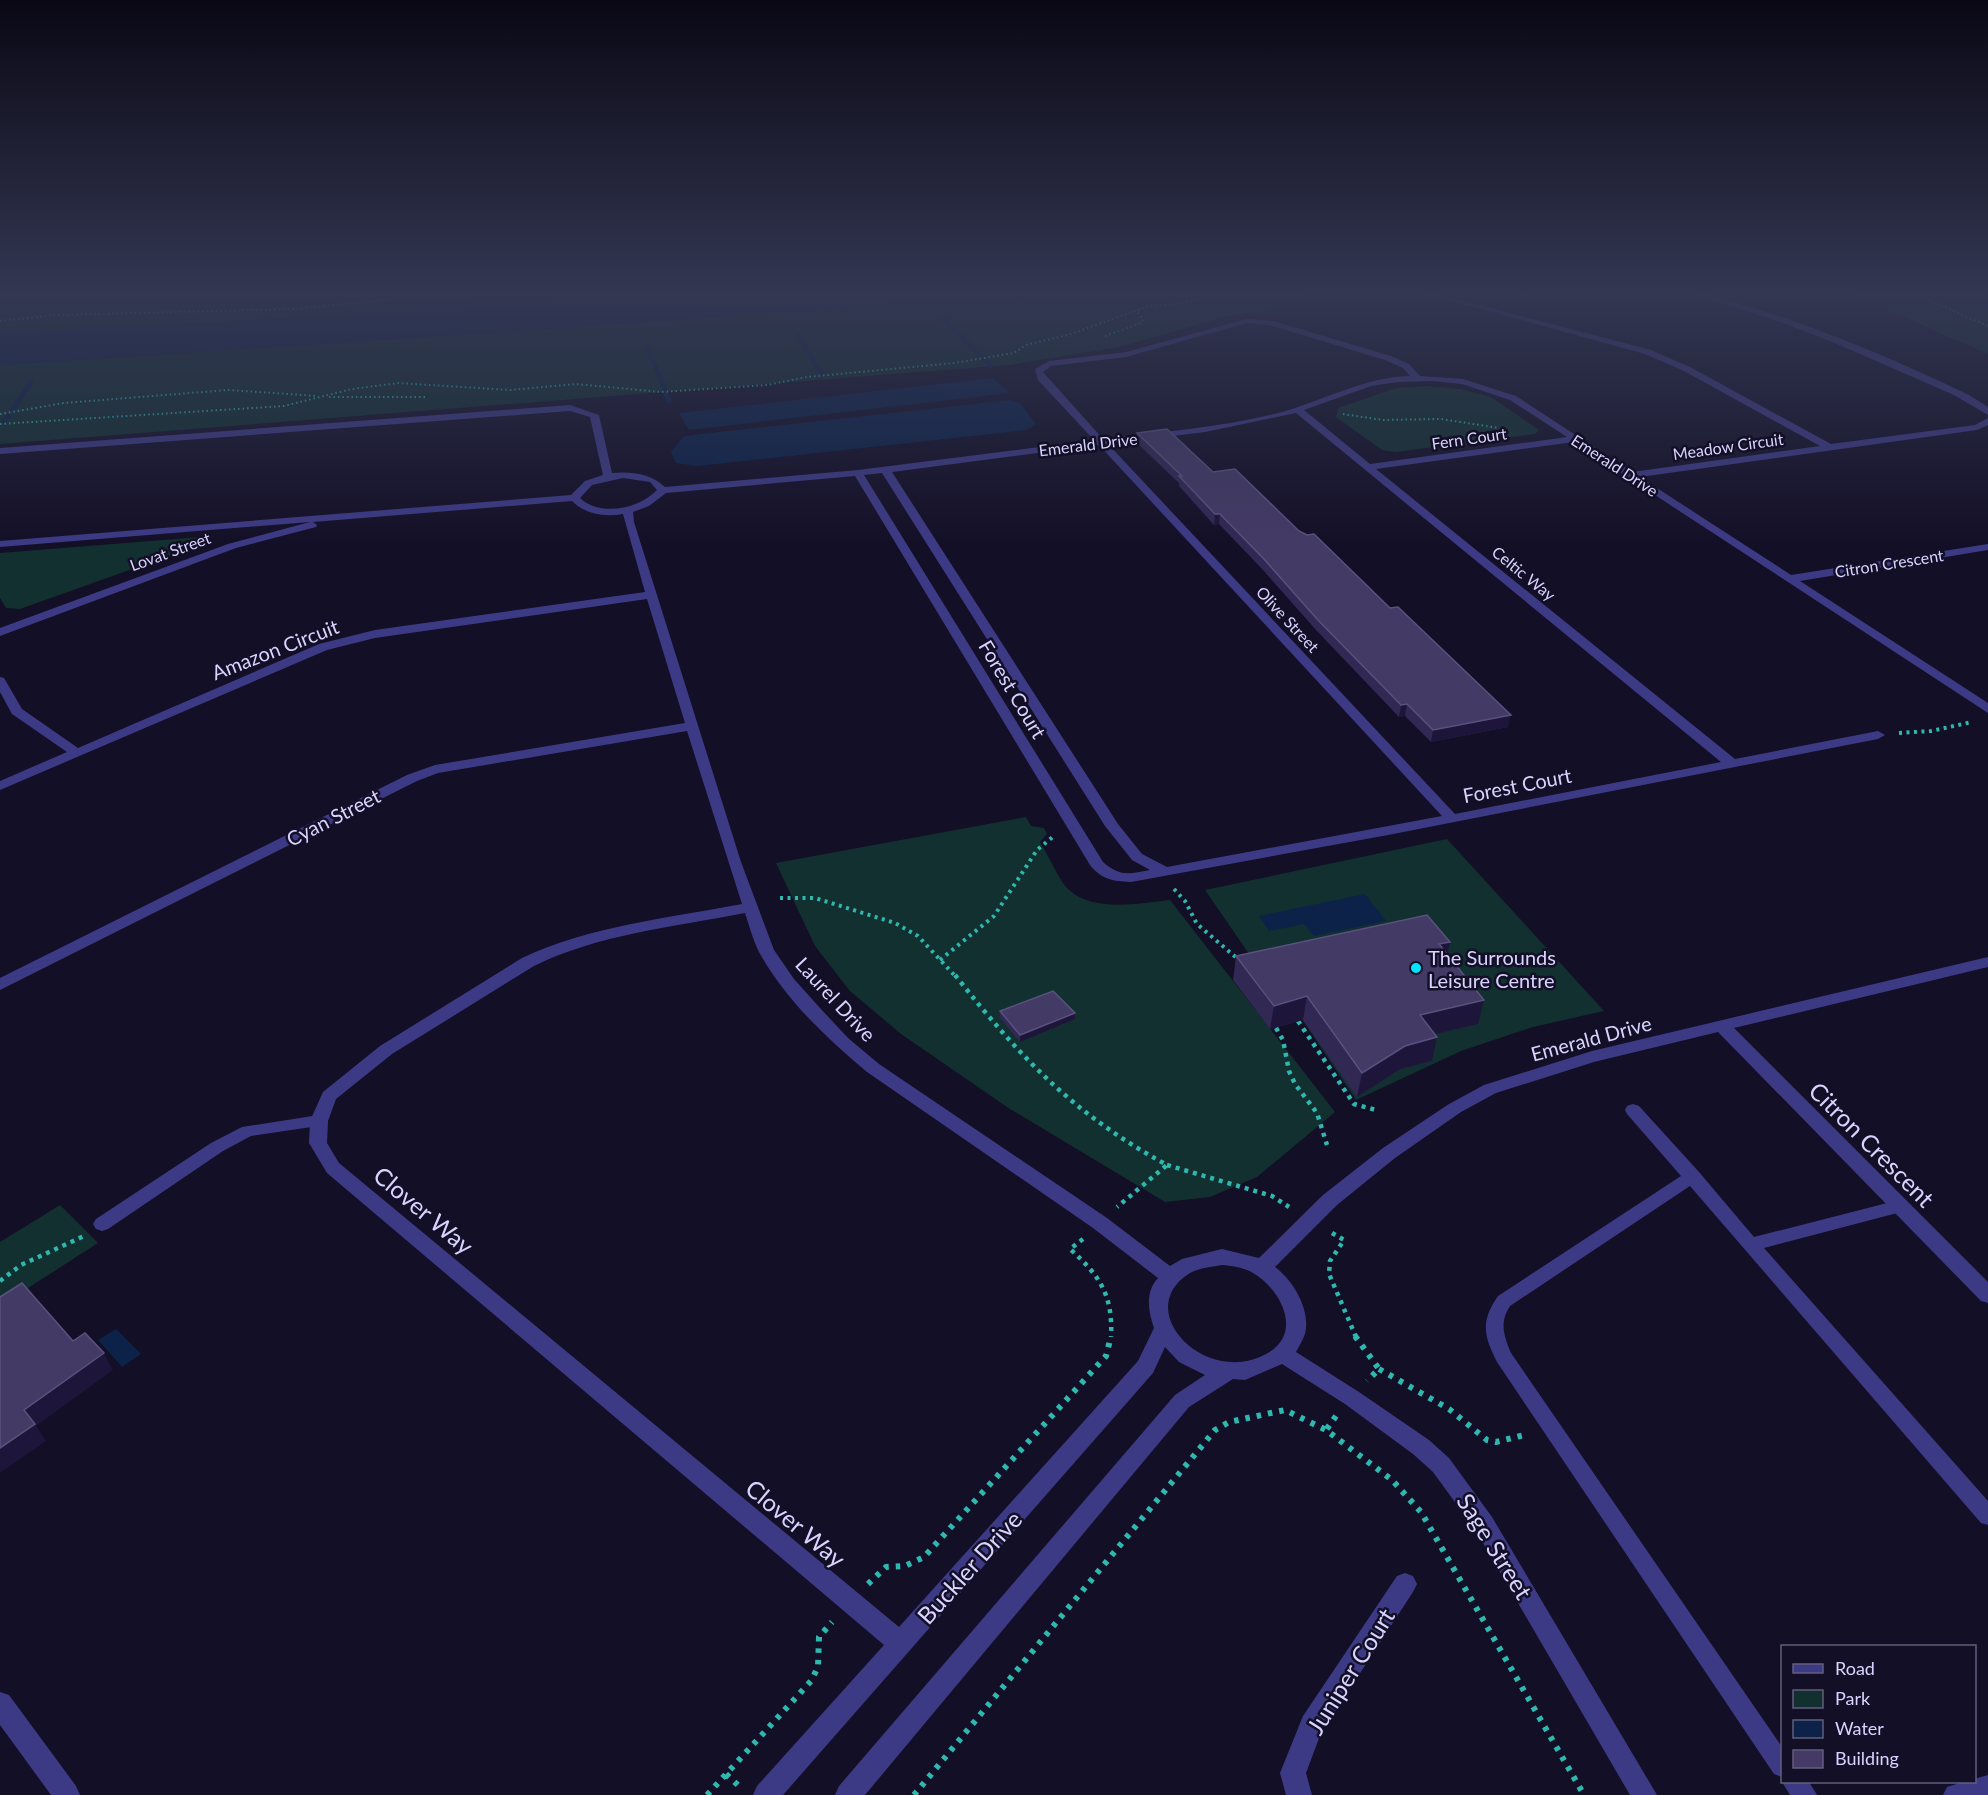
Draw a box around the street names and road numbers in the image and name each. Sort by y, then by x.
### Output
street label: Fern Court [1430,423,1508,453]
street label: Emerald Drive [1038,429,1138,459]
street label: Meadow Circuit [1672,429,1785,463]
street label: Emerald Drive [1568,430,1662,500]
street label: Lovat Street [127,528,213,574]
street label: Celtic Way [1489,542,1560,605]
street label: Citron Crescent [1833,545,1945,581]
street label: Olive Street [1253,582,1323,656]
street label: Amazon Circuit [208,614,342,684]
street label: Forest Court [974,636,1052,742]
street label: Forest Court [1461,763,1573,807]
street label: Cyan Street [282,783,384,851]
street label: Laurel Drive [791,952,881,1046]
street label: Emerald Drive [1528,1010,1654,1066]
street label: Citron Crescent [1803,1075,1941,1213]
street label: Clover Way [368,1160,480,1260]
street label: Clover Way [740,1473,852,1573]
street label: Sage Street [1451,1488,1539,1605]
street label: Buckler Drive [911,1504,1027,1630]
street label: Juniper Court [1300,1602,1400,1739]

